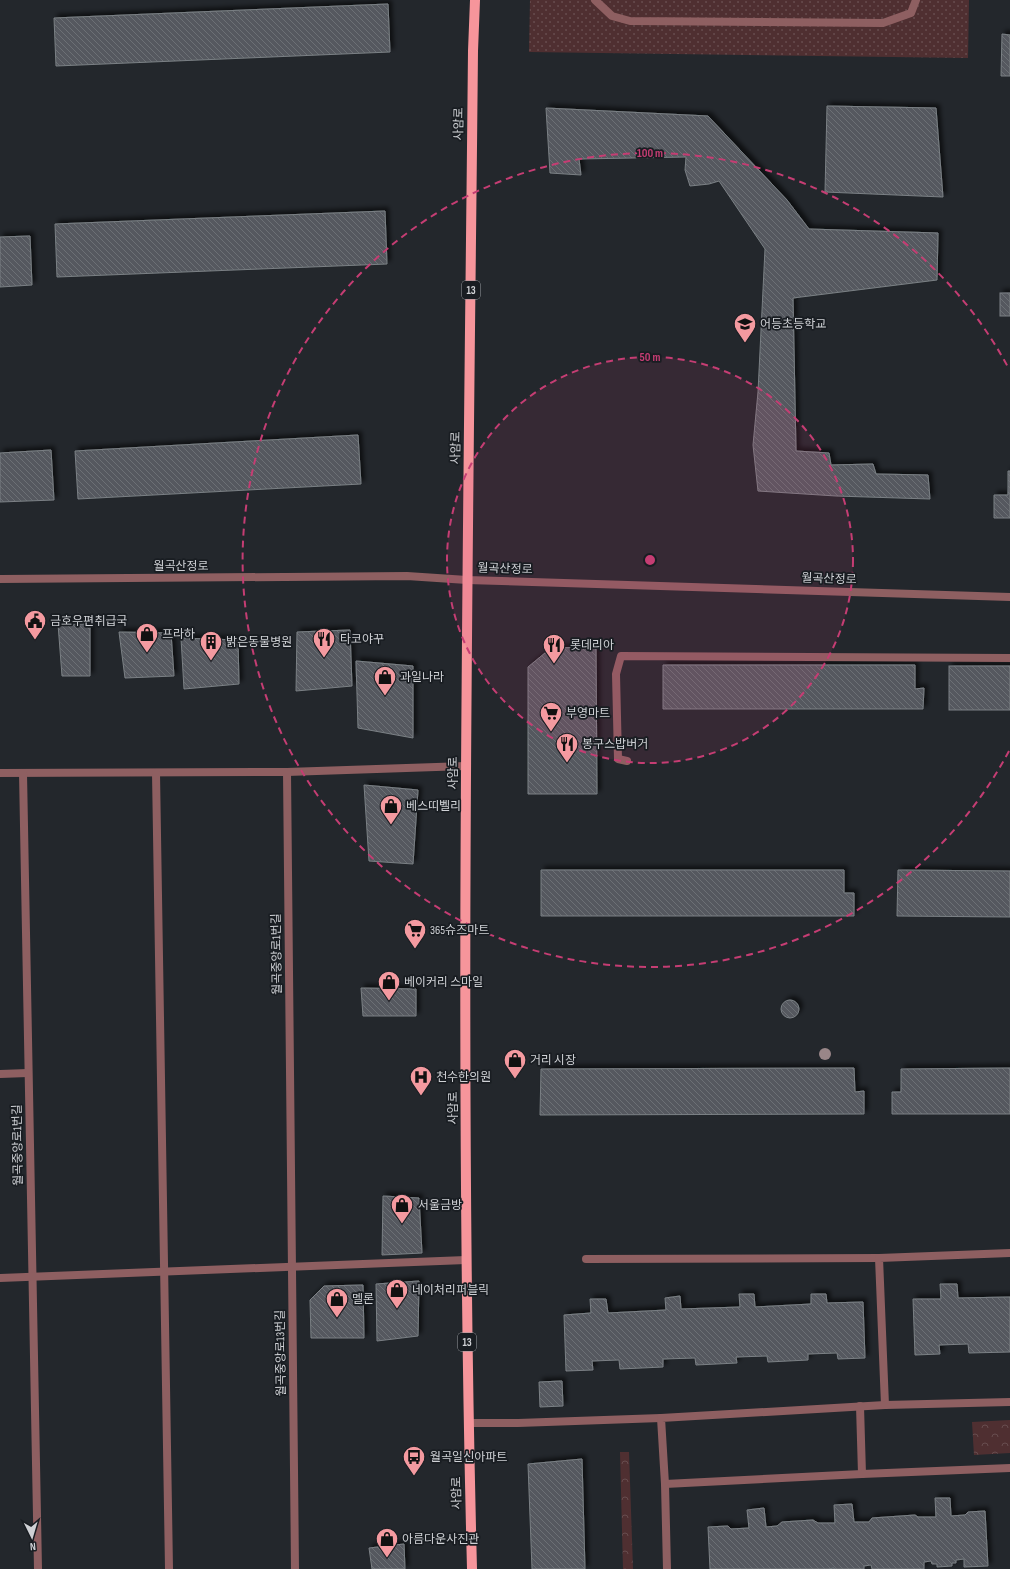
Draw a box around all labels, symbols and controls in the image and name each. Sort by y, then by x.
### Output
street label: 사암로 [451,107,467,141]
text: 100 m [637,146,663,161]
road number: 13 [462,281,480,299]
school or university icon: 어등초등학교 [732,311,758,344]
place label: 어등초등학교 [760,317,826,332]
text: 50 m [640,350,660,365]
street label: 사암로 [448,431,464,465]
centre of rings [643,553,657,567]
street label: 월곡산정로 [153,559,209,574]
street label: 월곡산정로 [477,561,533,577]
street label: 월곡산정로 [801,571,857,587]
public building icon: 금호우편취급국 [22,608,48,641]
place label: 금호우편취급국 [50,614,127,629]
shop icon: 프라하 [134,621,160,654]
restaurant icon: 타코야꾸 [311,626,337,659]
place label: 프라하 [162,627,195,642]
building icon: 밝은동물병원 [198,629,224,662]
place label: 타코야꾸 [340,632,384,647]
restaurant icon: 롯데리아 [541,632,567,665]
place label: 밝은동물병원 [226,635,292,650]
place label: 롯데리아 [570,638,614,653]
shop icon: 과일나라 [372,664,398,697]
place label: 과일나라 [400,670,444,685]
supermarket icon: 부영마트 [538,700,564,733]
place label: 부영마트 [566,706,610,721]
restaurant icon: 봉구스밥버거 [554,731,580,764]
place label: 봉구스밥버거 [582,737,648,752]
street label: 사암로 [446,756,461,790]
shop icon: 베스띠벨리 [378,793,404,826]
place label: 베스띠벨리 [406,799,461,814]
street label: 월곡중앙로1번길 [269,913,285,995]
supermarket icon: 365슈즈마트 [402,917,428,950]
place label: 365슈즈마트 [430,923,489,938]
shop icon: 베이커리 스마일 [376,969,402,1002]
place label: 베이커리 스마일 [404,975,483,990]
shop icon: 거리 시장 [502,1047,528,1080]
place label: 거리 시장 [530,1053,576,1068]
hospital icon: 천수한의원 [408,1064,434,1097]
place label: 천수한의원 [436,1070,491,1085]
street label: 사암로 [446,1091,461,1125]
street label: 월곡중앙로1번길 [10,1104,26,1186]
shop icon: 서울금방 [389,1192,415,1225]
place label: 서울금방 [418,1198,462,1213]
shop icon: 네이처리퍼블릭 [384,1277,410,1310]
place label: 네이처리퍼블릭 [412,1283,489,1298]
shop icon: 멜론 [324,1286,350,1319]
place label: 멜론 [352,1292,374,1307]
street label: 월곡중앙로13번길 [273,1310,289,1396]
road number: 13 [458,1333,476,1351]
bus stop icon: 월곡일신아파트 [401,1444,427,1477]
place label: 월곡일신아파트 [430,1450,507,1465]
street label: 사암로 [449,1476,465,1510]
north arrow [12,1517,52,1557]
shop icon: 아름다운사진관 [374,1526,400,1559]
place label: 아름다운사진관 [402,1532,479,1547]
text: N [29,1540,36,1553]

